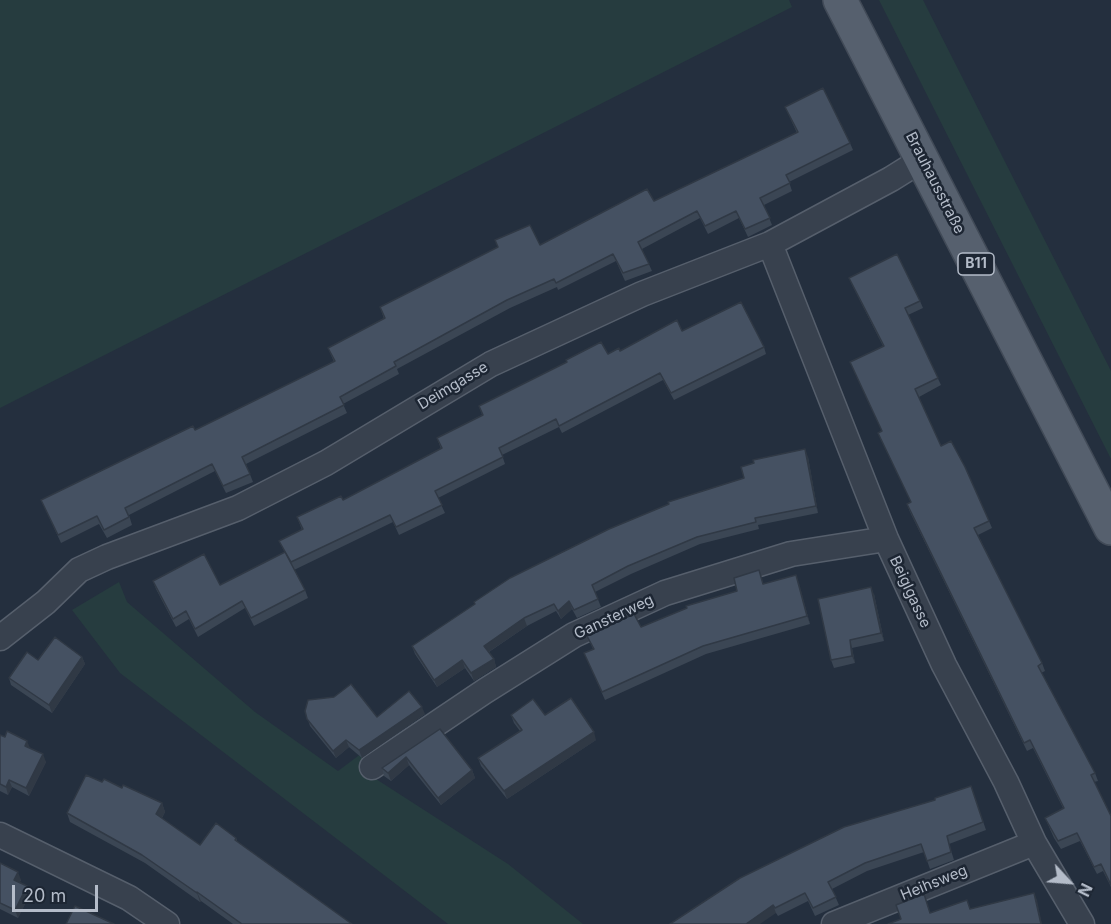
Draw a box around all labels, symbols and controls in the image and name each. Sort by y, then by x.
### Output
street label: Brauhausstraße [902,129,968,237]
road number: B11 [958,253,994,275]
street label: Deimgasse [415,358,491,414]
street label: Beiglgasse [886,553,934,631]
street label: Gansterweg [571,591,657,643]
north arrow [1039,852,1099,912]
street label: Heihsweg [898,861,970,905]
scale bar [15,873,100,911]
text: N [1074,880,1097,900]
text: 20 m [23,885,66,906]

